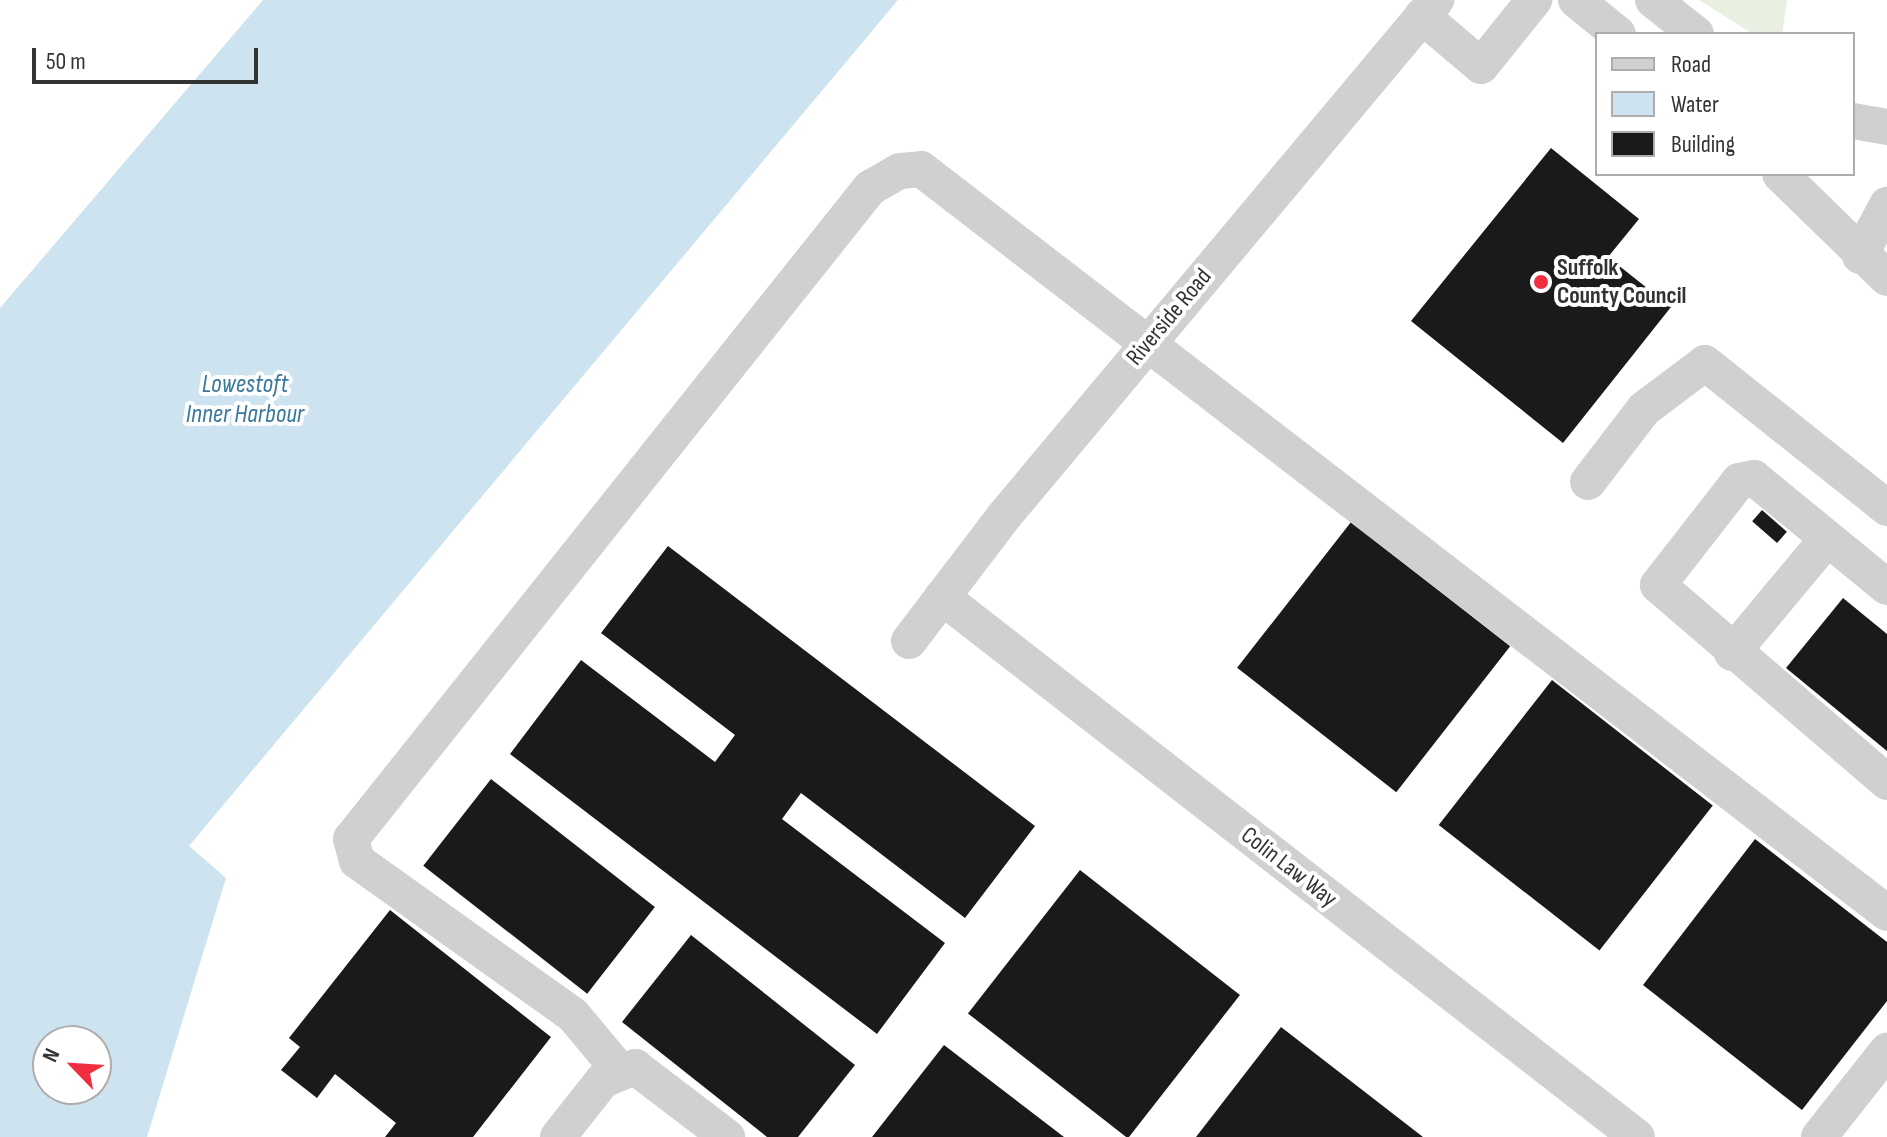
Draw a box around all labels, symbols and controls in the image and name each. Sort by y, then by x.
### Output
scale bar [36,32,262,82]
legend [1595,32,1855,176]
text: 50 m [46,47,86,76]
text: Road [1671,50,1711,79]
text: Water [1671,90,1719,119]
text: Building [1671,130,1735,159]
place label: Suffolk County Council [1557,254,1686,310]
street label: Riverside Road [1120,263,1218,371]
marker: Suffolk County Council [1532,273,1550,291]
water label: Lowestoft Inner Harbour [186,369,304,430]
street label: Colin Law Way [1235,821,1343,913]
north arrow [32,1025,112,1105]
text: N [37,1044,66,1067]

